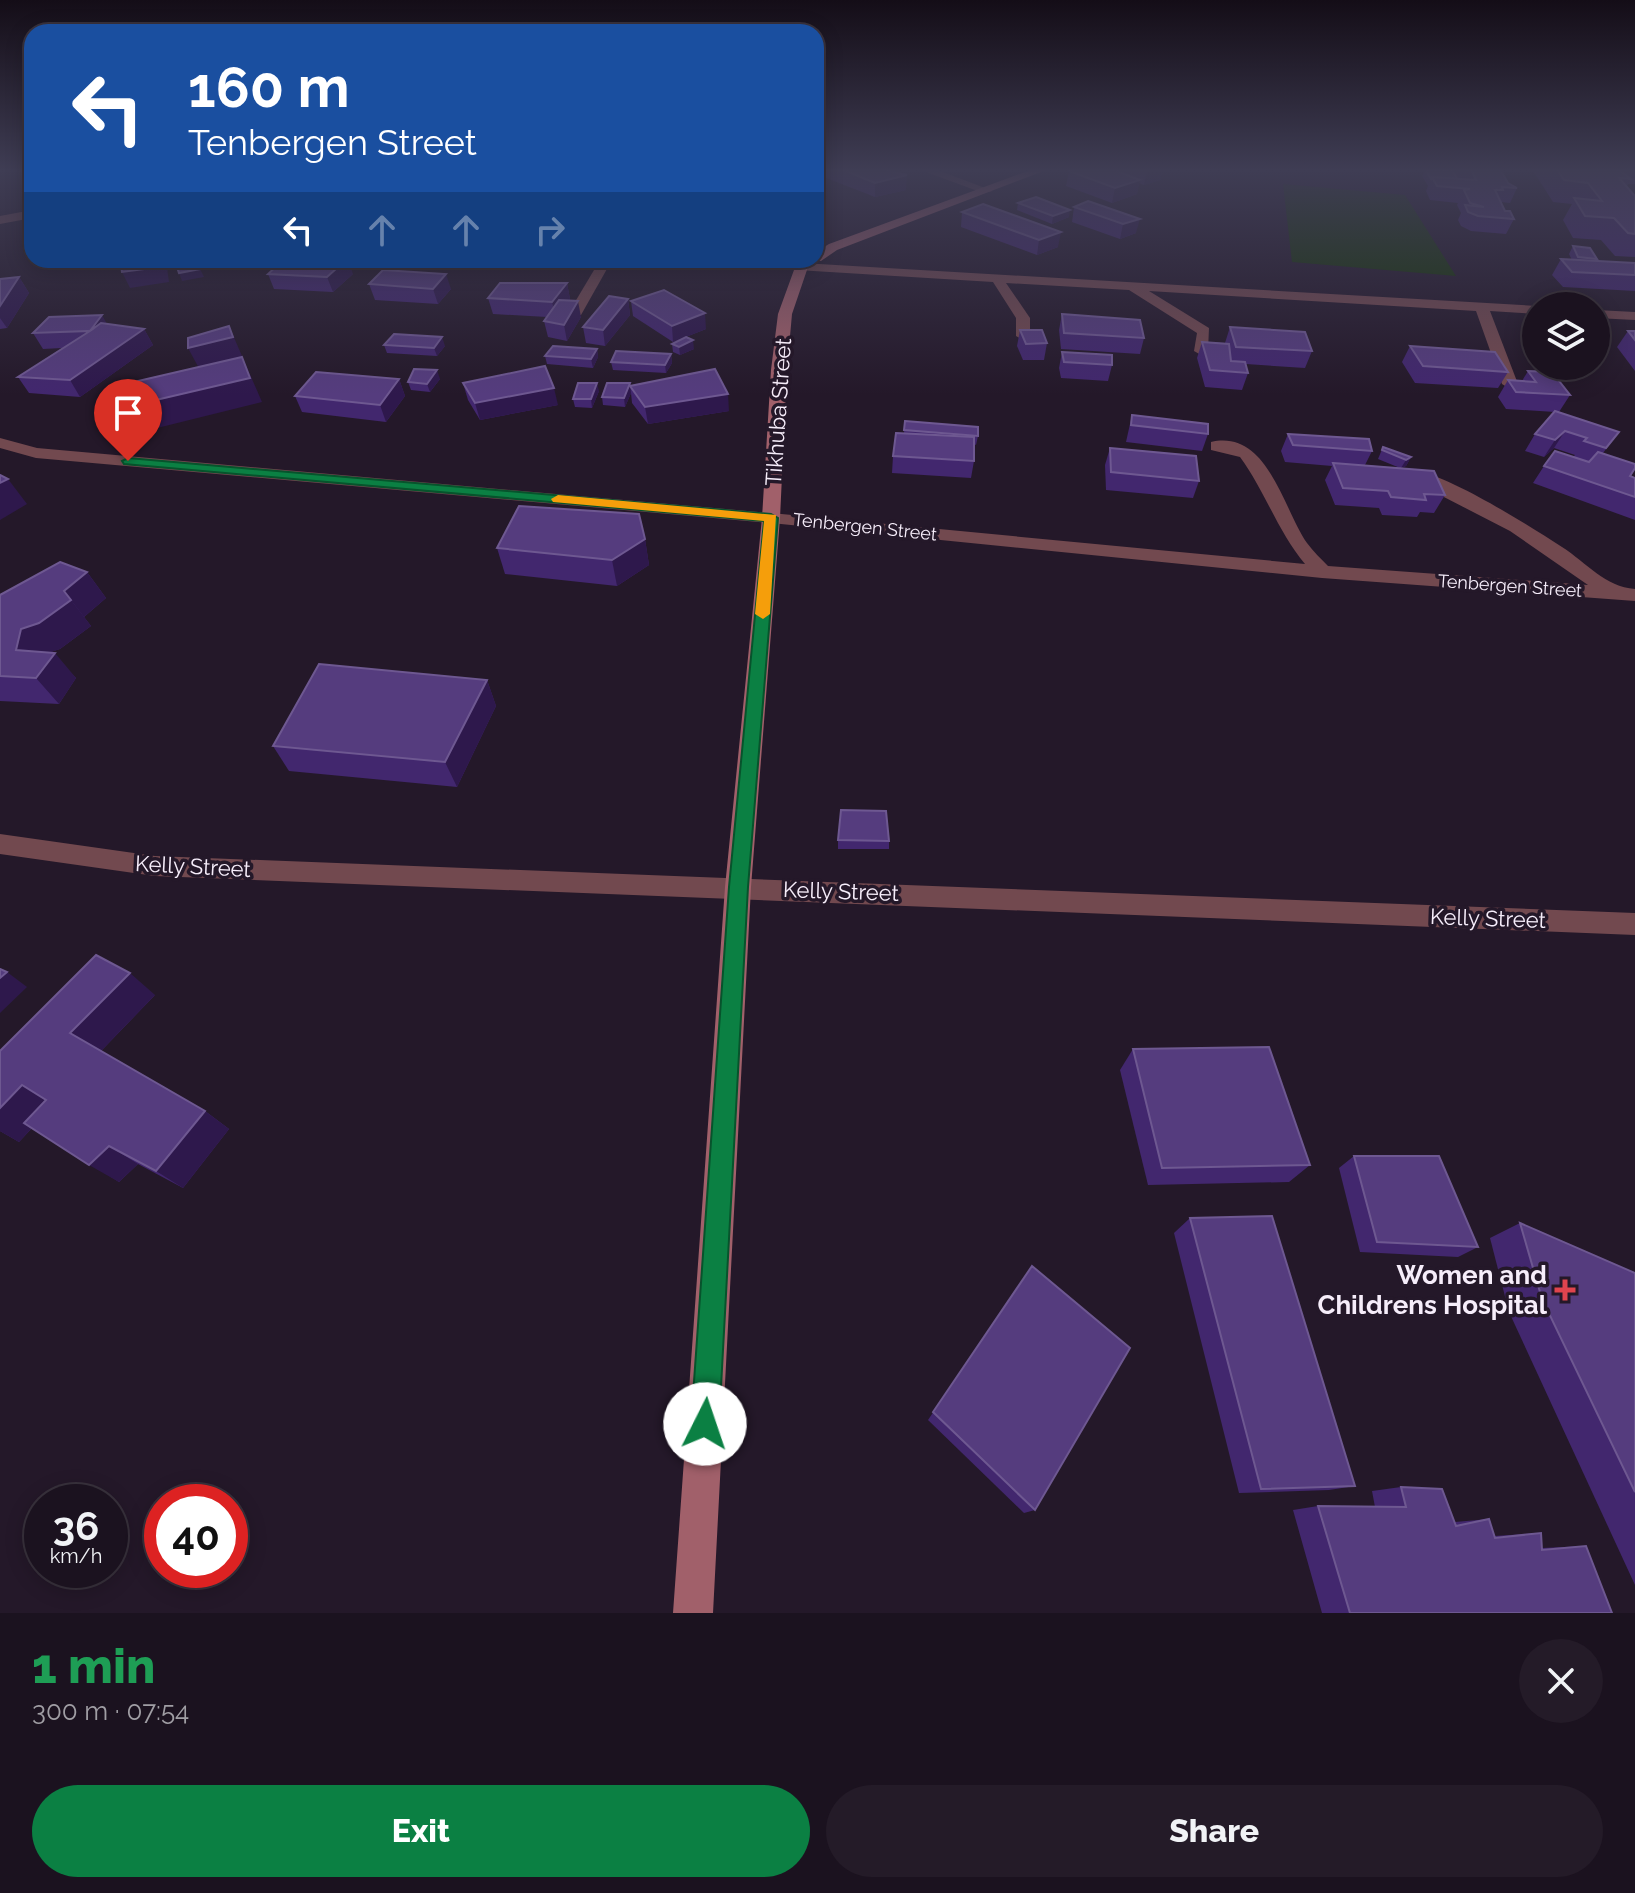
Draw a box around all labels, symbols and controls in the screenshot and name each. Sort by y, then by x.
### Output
text: 160 m [188,54,350,120]
icon: left [56,56,160,160]
text: Tenbergen Street [188,121,477,163]
icon: left [276,208,320,252]
icon: ahead [360,208,404,252]
icon: ahead [444,208,488,252]
icon: right [528,208,572,252]
map controls [1522,292,1610,380]
button: layers [1522,292,1610,380]
street label: Tikhuba Street [760,337,796,487]
pin [94,379,162,461]
icon: arrive [106,391,150,435]
street label: Tenbergen Street [792,509,938,544]
street label: Tenbergen Street [1437,570,1583,601]
street label: Kelly Street [134,850,252,882]
street label: Kelly Street [783,876,900,906]
street label: Kelly Street [1430,903,1547,933]
place label: Women and Childrens Hospital [1318,1260,1548,1320]
marker: Women and Childrens Hospital [1554,1279,1576,1301]
position arrow [663,1382,747,1466]
speed limit sign: 40 [144,1484,248,1588]
text: 36 [53,1502,99,1549]
text: km/h [50,1544,102,1568]
text: 1 min [32,1638,155,1694]
button: close [1519,1639,1603,1723]
text: 300 m · 07:54 [32,1696,189,1726]
button: Exit [32,1785,810,1877]
button: Share [826,1785,1603,1877]

